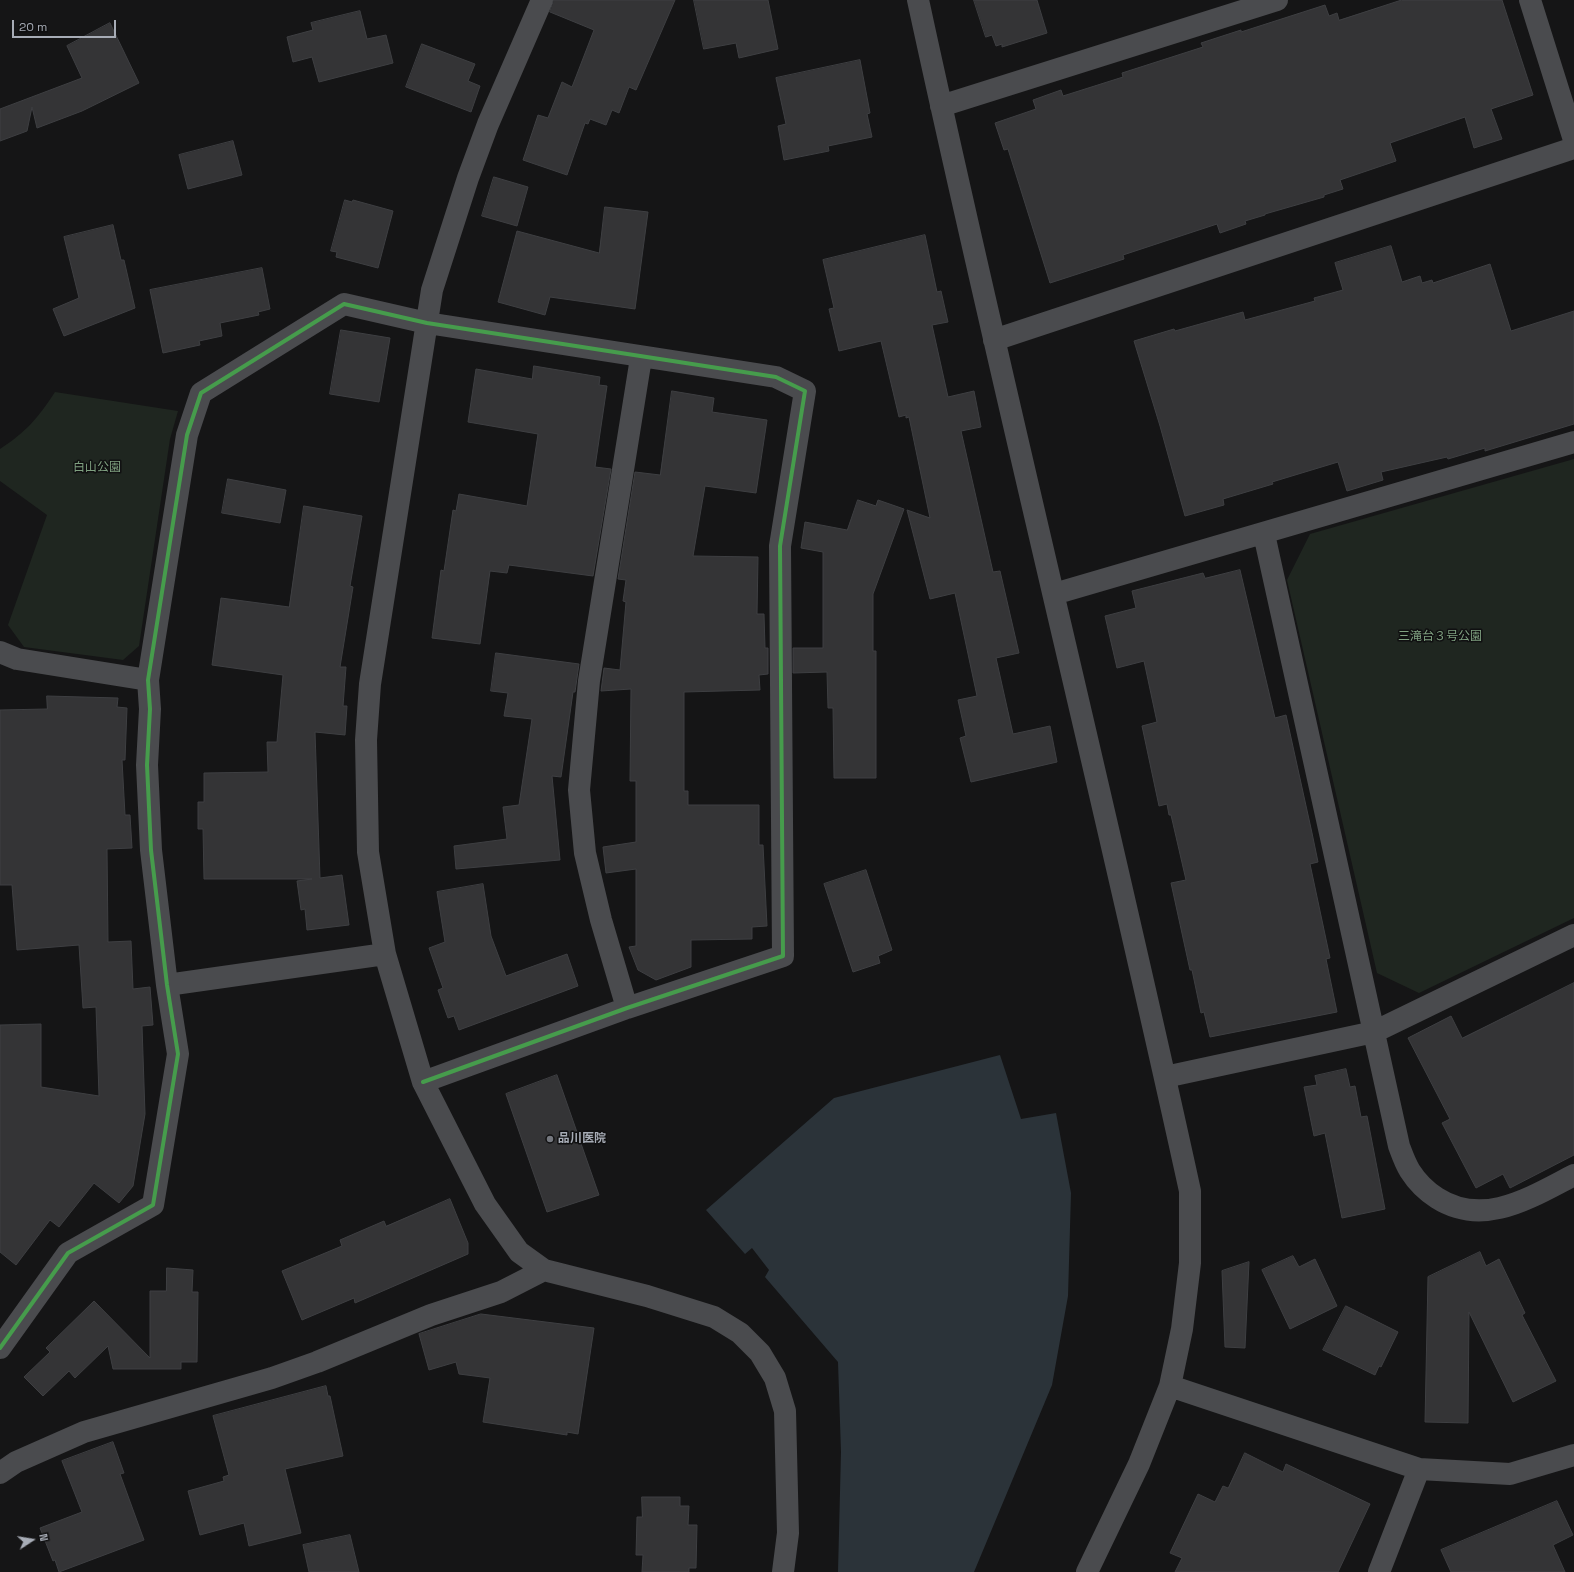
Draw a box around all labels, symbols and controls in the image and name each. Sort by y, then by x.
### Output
scale bar [14,12,118,38]
text: 20 m [19,19,47,35]
park label: 白山公園 [73,461,121,475]
park label: 三滝台３号公園 [1398,630,1482,644]
place label: 品川医院 [558,1132,606,1146]
marker: 品川医院 [545,1134,555,1144]
north arrow [12,1520,52,1560]
text: N [36,1532,51,1543]

